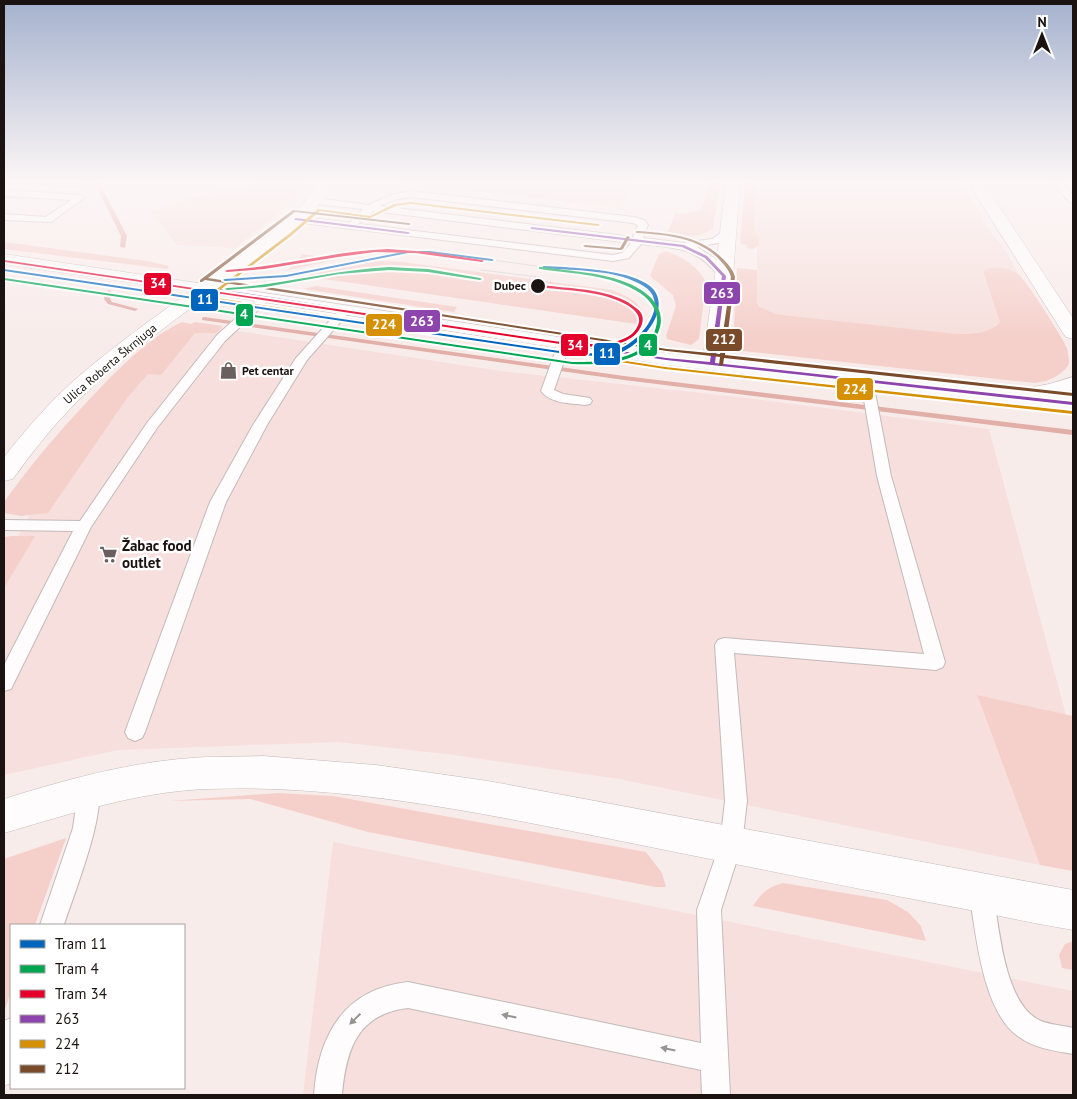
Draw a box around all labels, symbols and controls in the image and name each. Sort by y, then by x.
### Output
north arrow [1017,10,1067,60]
text: N [1037,13,1047,31]
line badge: 34 [143,272,172,296]
text: 34 [150,274,166,292]
marker: Dubec [529,277,547,295]
place label: Dubec [494,278,526,293]
line badge: 263 [703,281,741,305]
text: 263 [710,284,734,302]
line badge: 11 [190,288,219,312]
text: 11 [197,290,213,308]
line badge: 4 [235,303,254,327]
text: 4 [240,305,248,323]
line badge: 263 [403,309,441,333]
text: 263 [410,312,434,330]
line badge: 224 [365,313,403,337]
text: 224 [372,315,396,333]
street label: Ulica Roberta Škrnjuga [60,320,159,407]
line badge: 212 [705,328,743,352]
text: 212 [712,330,736,348]
line badge: 34 [560,333,589,357]
line badge: 4 [638,333,658,357]
text: 34 [567,336,583,354]
text: 4 [644,336,652,354]
line badge: 11 [593,342,621,366]
text: 11 [599,344,615,362]
shop icon: Pet centar [218,361,238,381]
place label: Pet centar [242,363,295,378]
line badge: 224 [836,377,874,401]
text: 224 [843,380,867,398]
place label: Žabac food outlet [122,536,192,572]
supermarket icon: Žabac food outlet [98,545,118,565]
legend [10,924,185,1089]
text: Tram 11 [55,934,107,953]
text: Tram 4 [55,959,99,978]
text: Tram 34 [55,984,107,1003]
text: 263 [55,1009,80,1028]
one-way arrow [500,1011,516,1019]
one-way arrow [349,1013,361,1025]
text: 224 [55,1034,80,1053]
one-way arrow [660,1045,675,1053]
text: 212 [55,1059,80,1078]

